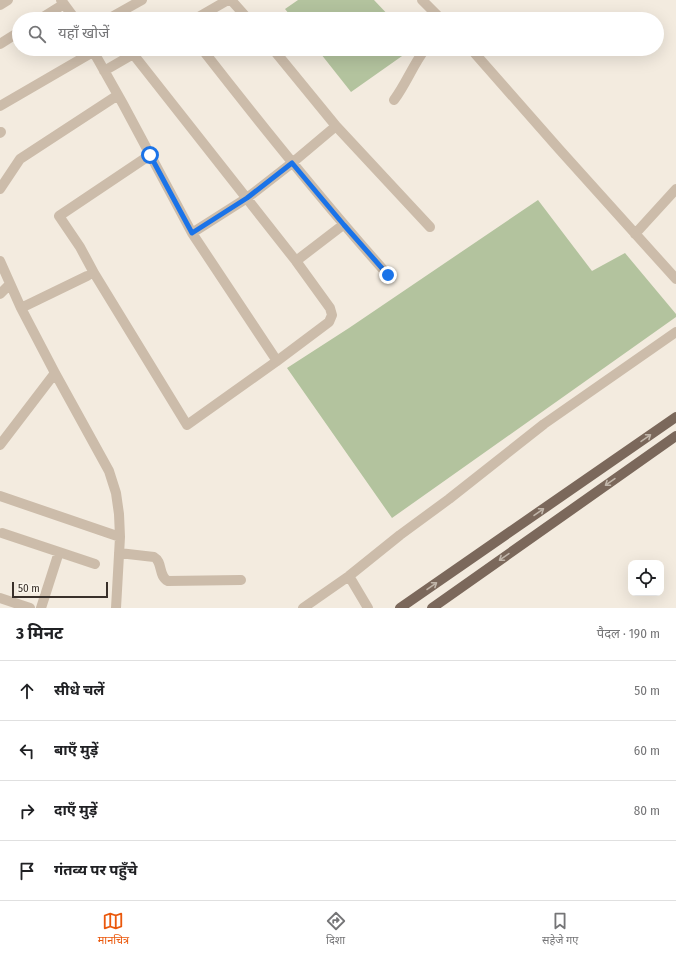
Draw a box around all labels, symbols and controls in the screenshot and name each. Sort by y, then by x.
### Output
search box [12,12,664,56]
icon: search [26,23,48,45]
text: यहाँ खोजें [58,24,109,42]
route start [141,146,159,164]
route end [379,266,397,284]
one-way arrow [640,434,651,442]
one-way arrow [605,478,616,486]
one-way arrow [533,508,544,516]
one-way arrow [498,553,509,561]
map controls [628,560,664,596]
button: locate [628,560,664,596]
scale bar [12,580,108,599]
text: 50 m [18,582,40,595]
one-way arrow [426,582,437,590]
text: 3 मिनट [16,623,63,644]
text: पैदल · 190 m [597,626,660,641]
icon: ahead [16,680,38,702]
text: सीधे चलें [54,681,104,699]
text: 50 m [634,683,660,698]
icon: left [16,740,38,762]
text: बाएँ मुड़ें [54,741,98,759]
text: 60 m [634,743,660,758]
icon: right [16,800,38,822]
text: दाएँ मुड़ें [54,801,97,819]
text: 80 m [634,803,660,818]
icon: arrive [16,860,38,882]
text: गंतव्य पर पहुँचे [54,861,137,879]
tab: मानचित्र [98,910,129,948]
tab: दिशा [325,910,347,948]
tab: सहेजे गए [542,910,578,948]

